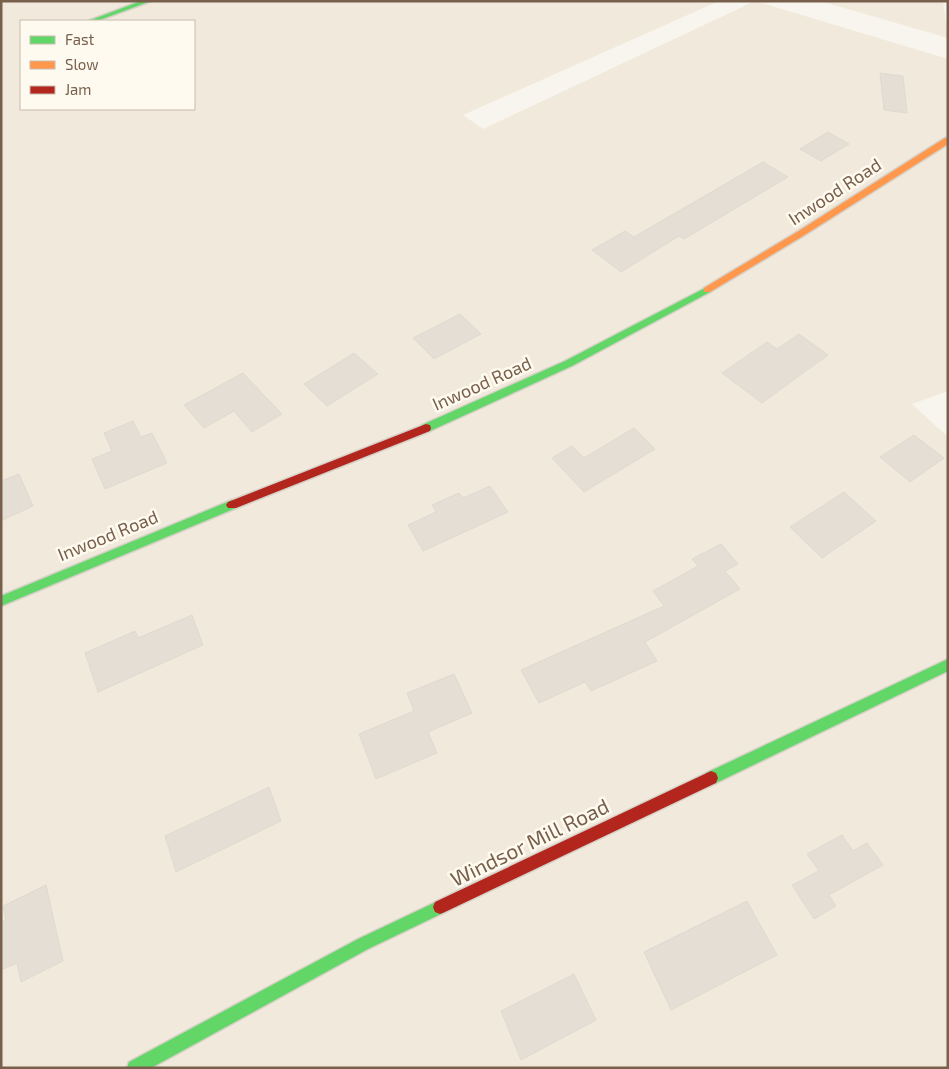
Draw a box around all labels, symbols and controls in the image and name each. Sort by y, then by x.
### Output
legend [20,20,195,110]
text: Fast [65,30,95,48]
text: Slow [65,55,99,73]
text: Jam [65,80,91,98]
street label: Inwood Road [784,153,885,229]
street label: Inwood Road [429,351,535,415]
street label: Inwood Road [54,505,161,565]
street label: Windsor Mill Road [446,792,613,891]

